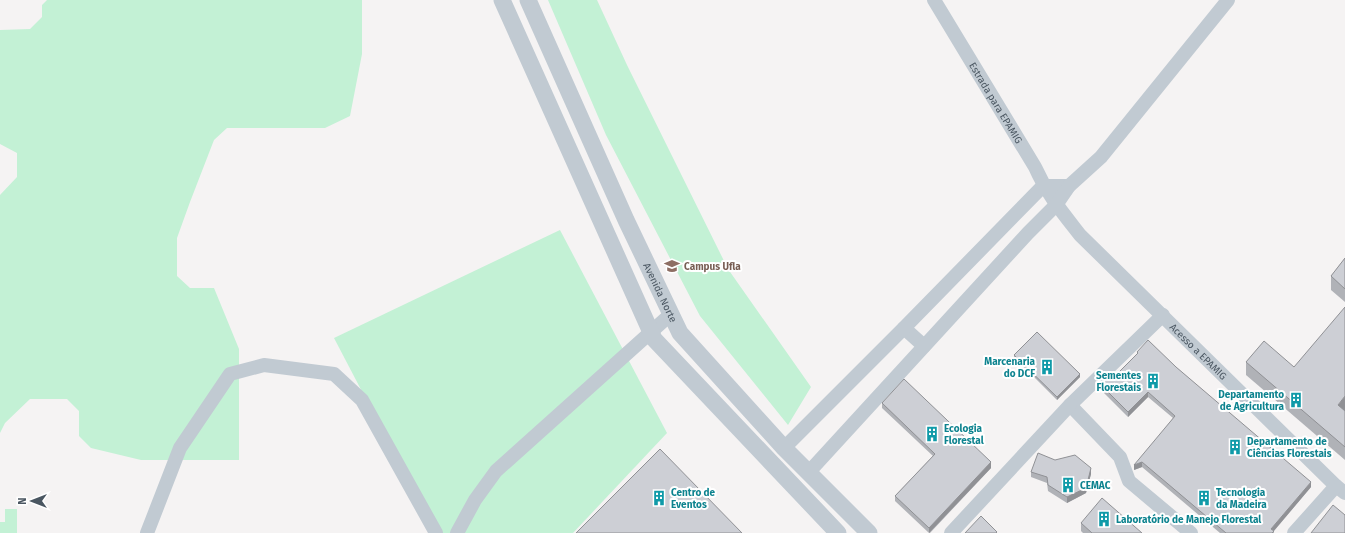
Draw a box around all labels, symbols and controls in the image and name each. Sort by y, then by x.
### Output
street label: Estrada para EPAMIG [966,60,1024,146]
school or university icon: Campus Ufla [663,257,681,275]
street label: Avenida Norte [640,261,679,324]
place label: Campus Ufla [684,261,741,273]
street label: Acesso a EPAMIG [1167,321,1229,383]
place label: Marcenaria do DCF [984,356,1036,380]
building icon: Marcenaria do DCF [1038,358,1056,376]
place label: Sementes Florestais [1096,370,1141,394]
building icon: Sementes Florestais [1144,372,1162,390]
place label: Departamento de Agricultura [1218,389,1285,413]
building icon: Departamento de Agricultura [1287,391,1305,409]
place label: Ecologia Florestal [944,423,984,447]
building icon: Ecologia Florestal [923,425,941,443]
place label: Departamento de Ciências Florestais [1247,436,1332,460]
building icon: Departamento de Ciências Florestais [1226,438,1244,456]
building icon: CEMAC [1059,476,1077,494]
place label: CEMAC [1080,480,1111,492]
north arrow [12,481,52,521]
place label: Centro de Eventos [671,487,716,511]
place label: Tecnologia da Madeira [1216,487,1267,511]
building icon: Centro de Eventos [650,489,668,507]
building icon: Tecnologia da Madeira [1195,489,1213,507]
text: N [16,497,29,505]
building icon: Laboratório de Manejo Florestal [1095,510,1113,528]
place label: Laboratório de Manejo Florestal [1116,513,1261,526]

